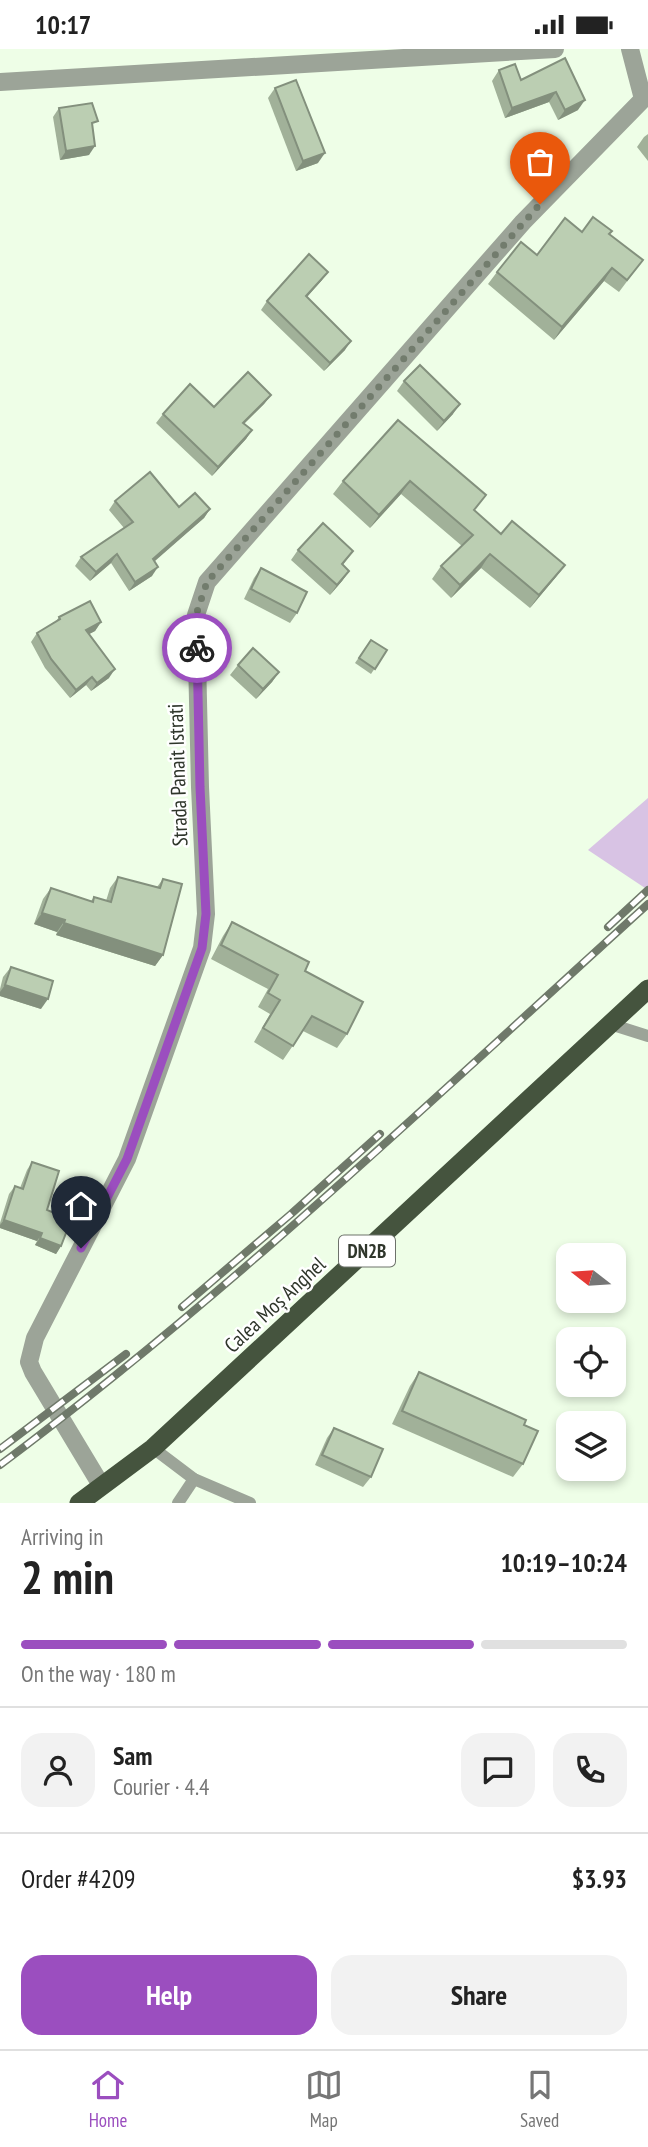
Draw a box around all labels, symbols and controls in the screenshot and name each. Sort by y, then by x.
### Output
text: 10:17 [35,8,91,41]
pin [510,132,570,204]
icon: bag [521,143,559,181]
courier [162,613,232,683]
icon: bike [178,629,216,667]
street label: Strada Panait Istrati [162,703,193,847]
pin [51,1176,111,1248]
icon: home [62,1187,100,1225]
road number: DN2B [339,1235,395,1267]
north arrow [556,1243,626,1313]
map controls [556,1243,626,1481]
street label: Calea Moș Anghel [218,1251,331,1358]
button: locate [556,1327,626,1397]
button: layers [556,1411,626,1481]
text: Arriving in [21,1522,103,1551]
text: 10:19–10:24 [500,1546,627,1579]
text: 2 min [21,1547,114,1607]
text: On the way · 180 m [21,1659,176,1688]
button: person [21,1733,95,1807]
button: chat [461,1733,535,1807]
button: phone [553,1733,627,1807]
text: Sam [113,1739,152,1772]
text: Courier · 4.4 [113,1772,209,1801]
text: Order #4209 [21,1862,136,1895]
text: $3.93 [572,1862,627,1895]
button: Help [21,1955,317,2035]
button: Share [331,1955,627,2035]
tab: Home [89,2066,127,2132]
tab: Map [305,2066,343,2132]
tab: Saved [520,2066,559,2132]

